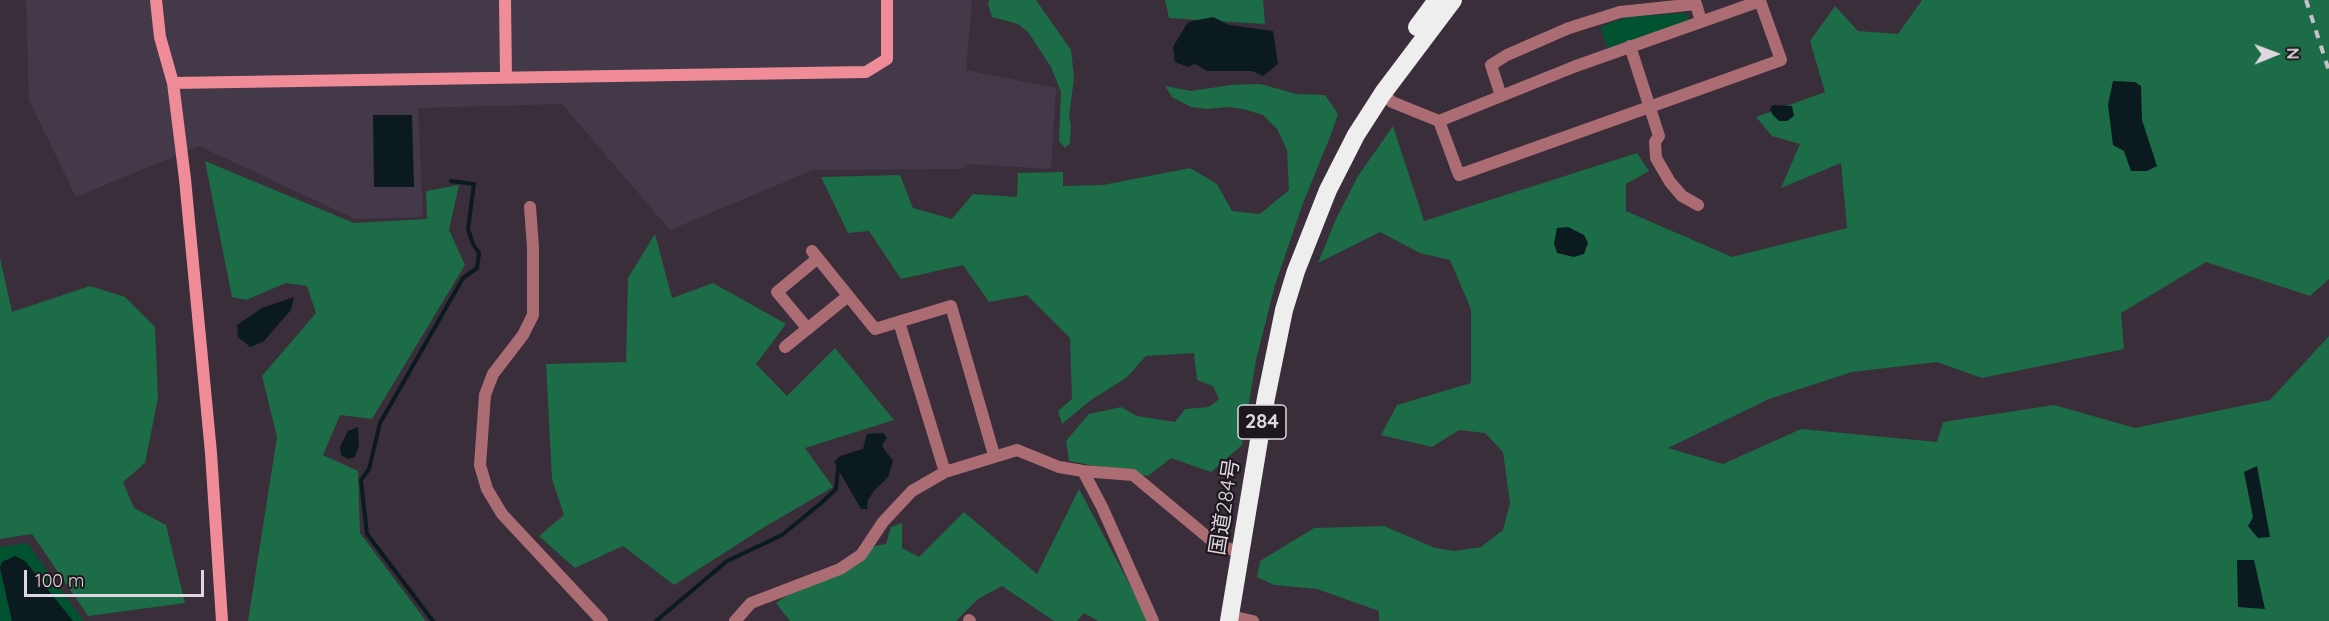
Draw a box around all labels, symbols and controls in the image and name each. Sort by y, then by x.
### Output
north arrow [2245,24,2305,84]
text: N [2283,48,2303,60]
road number: 284 [1238,405,1286,439]
street label: 国道284号 [1205,457,1245,557]
scale bar [27,558,207,596]
text: 100 m [35,569,84,592]

